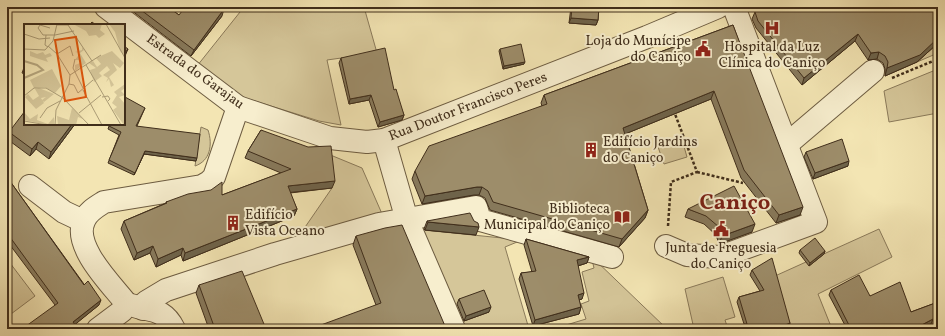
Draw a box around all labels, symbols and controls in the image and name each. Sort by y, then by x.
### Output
hospital icon: Hospital da Luz Clínica do Caniço [763,19,781,37]
inset map [24,24,125,125]
street label: Estrada do Garajau [142,30,248,114]
place label: Loja do Munícipe do Caniço [585,32,691,67]
place label: Hospital da Luz Clínica do Caniço [719,38,825,73]
public building icon: Loja do Munícipe do Caniço [694,40,712,58]
street label: Rua Doutor Francisco Peres [386,68,550,146]
place label: Edifício Jardins do Caniço [603,133,697,168]
building icon: Edifício Jardins do Caniço [582,141,600,159]
district label: Caniço [700,188,770,219]
place label: Biblioteca Municipal do Caniço [484,200,610,235]
place label: Edifício Vista Oceano [245,206,325,241]
library icon: Biblioteca Municipal do Caniço [613,208,631,226]
building icon: Edifício Vista Oceano [224,214,242,232]
public building icon: Junta de Freguesia do Caniço [712,220,730,238]
place label: Junta de Freguesia do Caniço [665,239,777,274]

